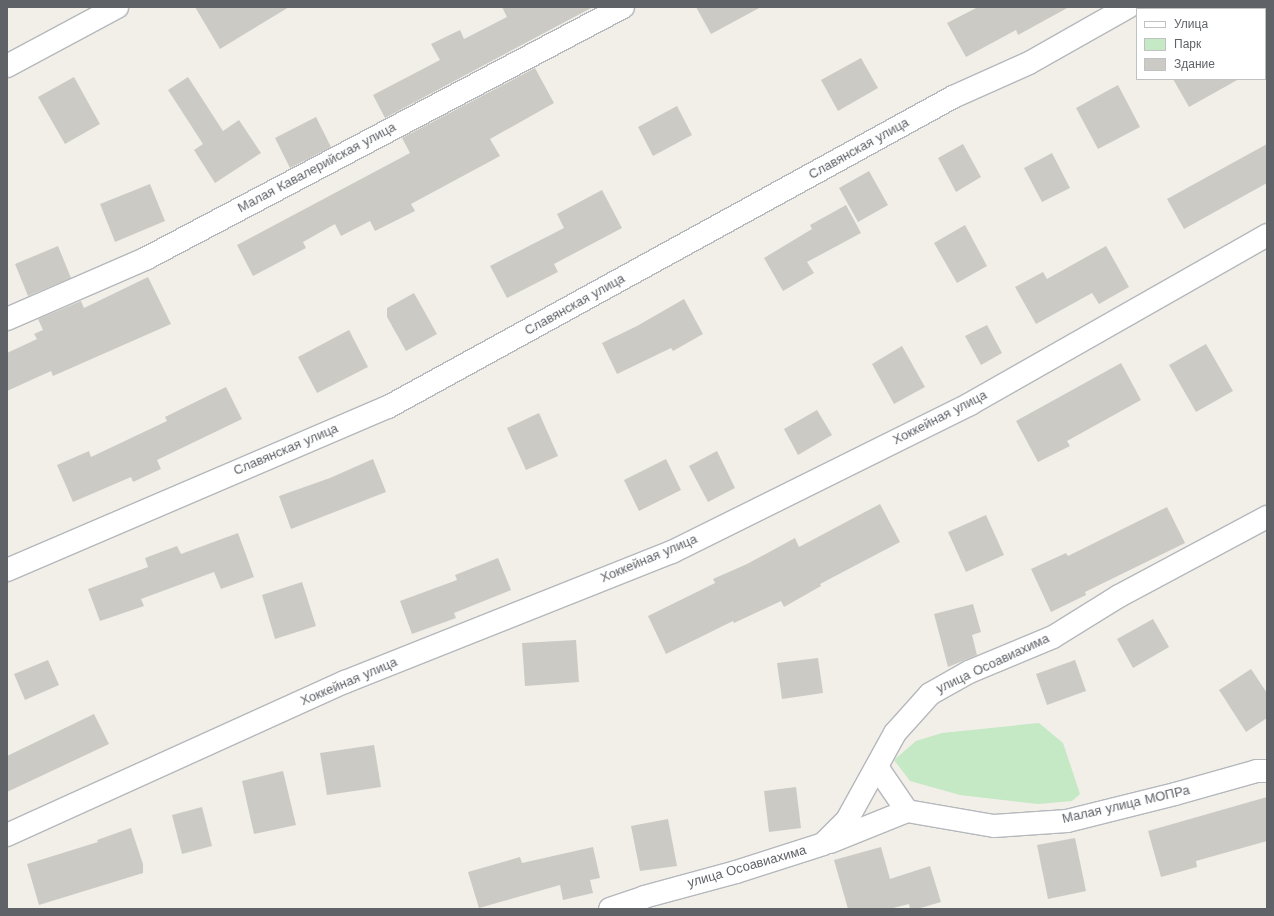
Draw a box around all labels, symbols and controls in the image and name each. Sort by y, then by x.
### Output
legend [1136,8,1266,80]
text: Улица [1174,17,1208,31]
text: Парк [1174,37,1201,51]
text: Здание [1174,57,1215,71]
street label: Славянская улица [806,115,912,183]
street label: Малая Кавалерийская улица [235,120,399,216]
street label: Славянская улица [522,271,628,339]
street label: Хоккейная улица [890,388,990,448]
street label: Славянская улица [231,421,341,479]
street label: Хоккейная улица [598,532,700,586]
street label: улица Осоавиахима [934,631,1052,697]
street label: Хоккейная улица [298,655,400,709]
street label: Малая улица МОПРа [1061,783,1191,827]
street label: улица Осоавиахима [686,843,808,891]

